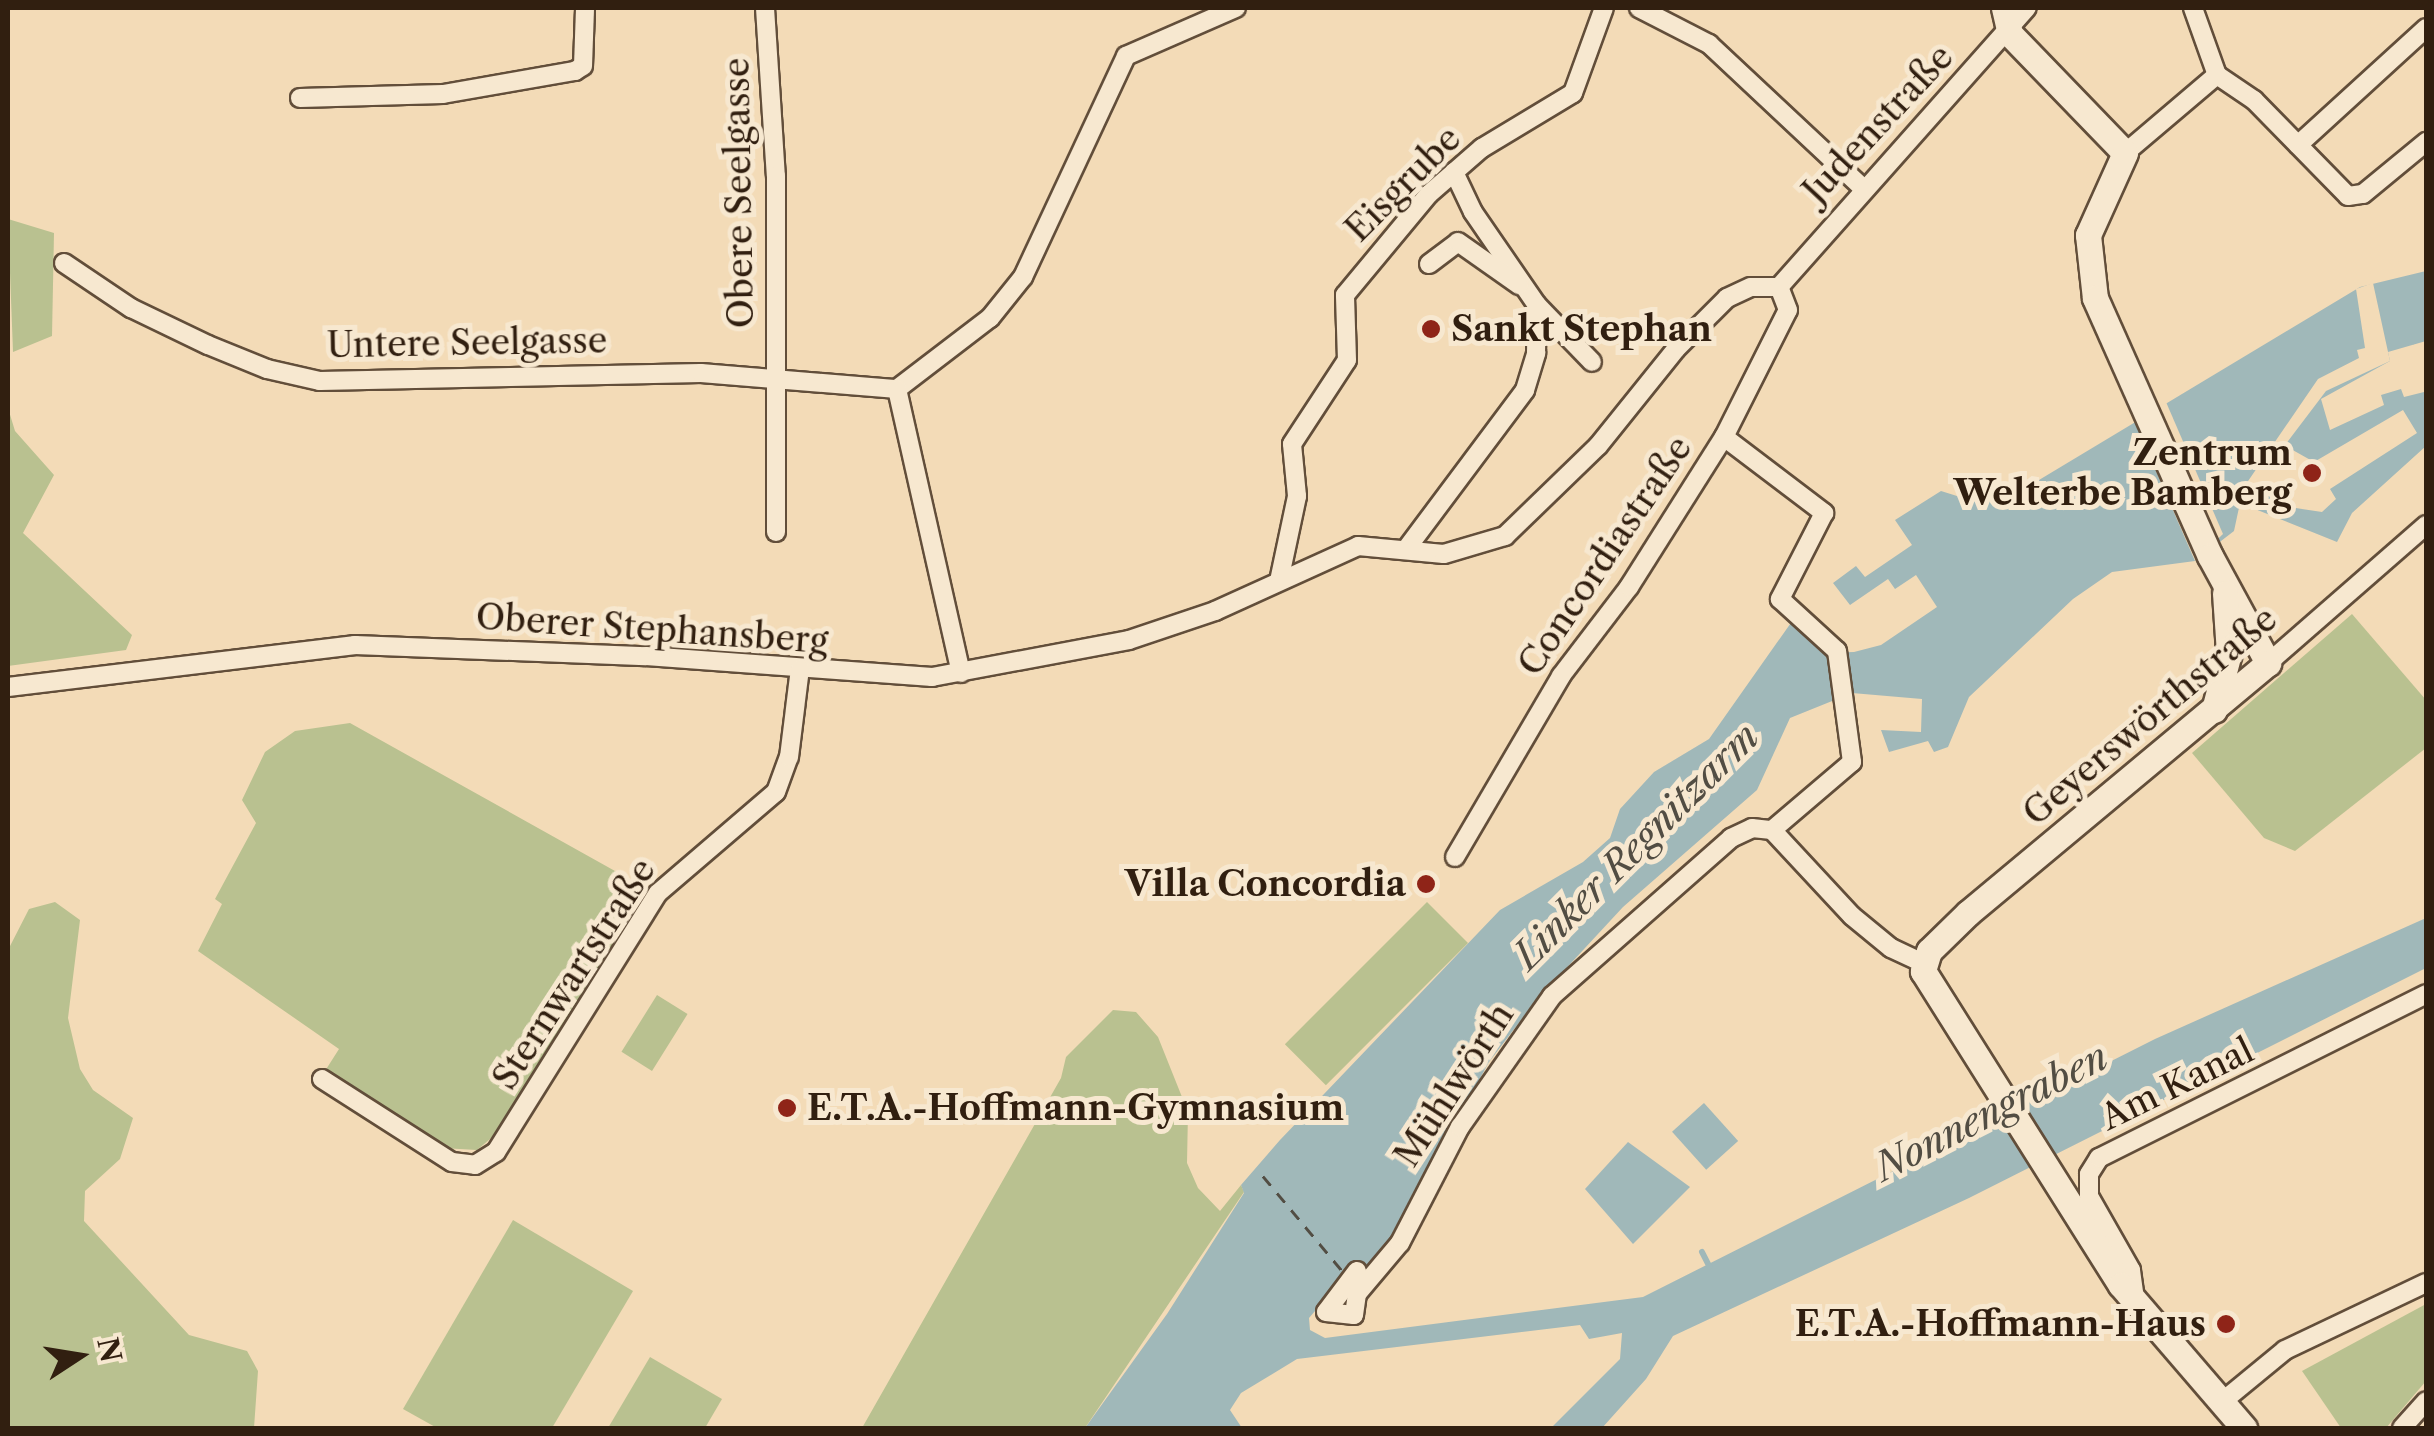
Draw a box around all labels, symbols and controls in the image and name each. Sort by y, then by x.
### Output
street label: Judenstraße [1794,36,1962,212]
street label: Obere Seelgasse [716,57,762,329]
street label: Eisgrube [1337,118,1469,250]
place label: Sankt Stephan [1451,308,1712,350]
marker: Sankt Stephan [1420,318,1442,340]
street label: Untere Seelgasse [326,320,608,366]
street label: Concordiastraße [1510,428,1700,684]
place label: Zentrum Welterbe Bamberg [1953,432,2292,514]
marker: Zentrum Welterbe Bamberg [2301,462,2323,484]
street label: Oberer Stephansberg [474,596,830,662]
street label: Geyerswörthstraße [2015,598,2285,834]
water label: Linker Regnitzarm [1504,714,1768,978]
street label: Sternwartstraße [484,851,664,1097]
place label: Villa Concordia [1124,863,1406,905]
marker: Villa Concordia [1415,873,1437,895]
street label: Mühlwörth [1386,995,1522,1175]
street label: Am Kanal [2094,1029,2260,1139]
water label: Nonnengraben [1867,1034,2115,1190]
place label: E.T.A.-Hoffmann-Gymnasium [807,1087,1344,1129]
marker: E.T.A.-Hoffmann-Gymnasium [776,1097,798,1119]
place label: E.T.A.-Hoffmann-Haus [1795,1303,2206,1345]
north arrow [30,1306,130,1406]
marker: E.T.A.-Hoffmann-Haus [2215,1313,2237,1335]
text: N [90,1334,129,1365]

